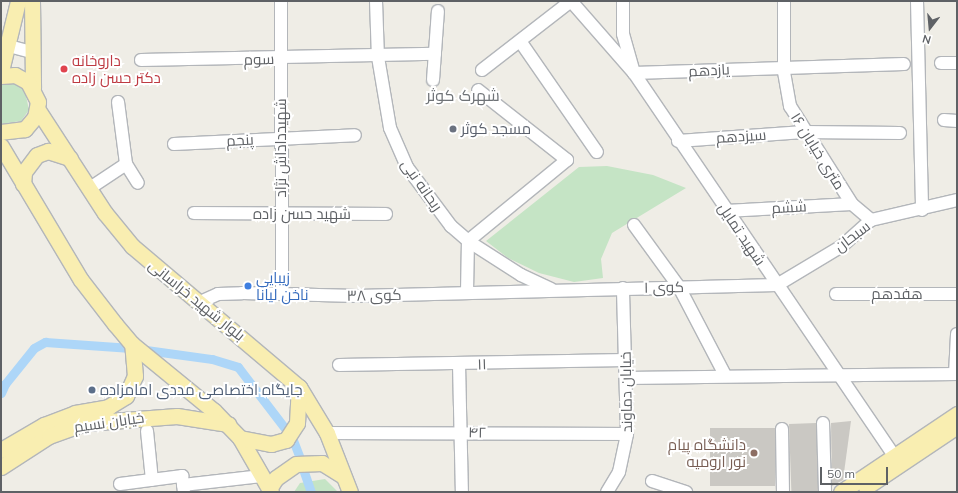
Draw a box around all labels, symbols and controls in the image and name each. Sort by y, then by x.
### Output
north arrow [910,8,950,48]
text: N [921,32,933,47]
street label: سوم [244,50,274,68]
place label: داروخانه دکتر حسن زاده [72,51,161,86]
street label: یازدهم [688,60,730,80]
marker: داروخانه دکتر حسن زاده [59,64,69,74]
district label: شهرک کوثر [426,85,500,105]
street label: شهیدداداش نژاد [272,98,290,198]
street label: ۱۶ متری خیابان [787,109,849,193]
place label: مسجد کوثر [461,120,531,138]
marker: مسجد کوثر [448,124,458,134]
street label: سیزدهم [715,125,767,147]
street label: پنجم [226,130,254,150]
street label: ریحانه نبی [398,155,446,215]
street label: ششم [771,197,807,217]
street label: شهید تمایل [714,199,770,269]
street label: شهید حسن زاده [253,205,351,223]
street label: سبحان [831,217,873,255]
street label: بلوار شهید خراسانی [145,256,249,344]
place label: زیبایی ناخن لیانا [256,268,309,303]
street label: کوی ۱ [644,278,684,296]
marker: زیبایی ناخن لیانا [243,281,253,291]
street label: هفدهم [871,285,923,303]
street label: کوی ۳۸ [346,286,402,304]
street label: خیابان دماوند [616,351,636,433]
street label: ۱۱ [477,355,487,373]
place label: جایگاه اختصاصی مددی امامزاده [100,381,302,399]
marker: جایگاه اختصاصی مددی امامزاده [87,385,97,395]
street label: خیابان نسیم [73,408,145,436]
street label: ۴۲ [468,423,486,441]
place label: دانشگاه پیام نور ارومیه [668,435,746,470]
marker: دانشگاه پیام نور ارومیه [749,448,759,458]
scale bar [822,459,890,485]
text: 50 m [827,466,855,481]

